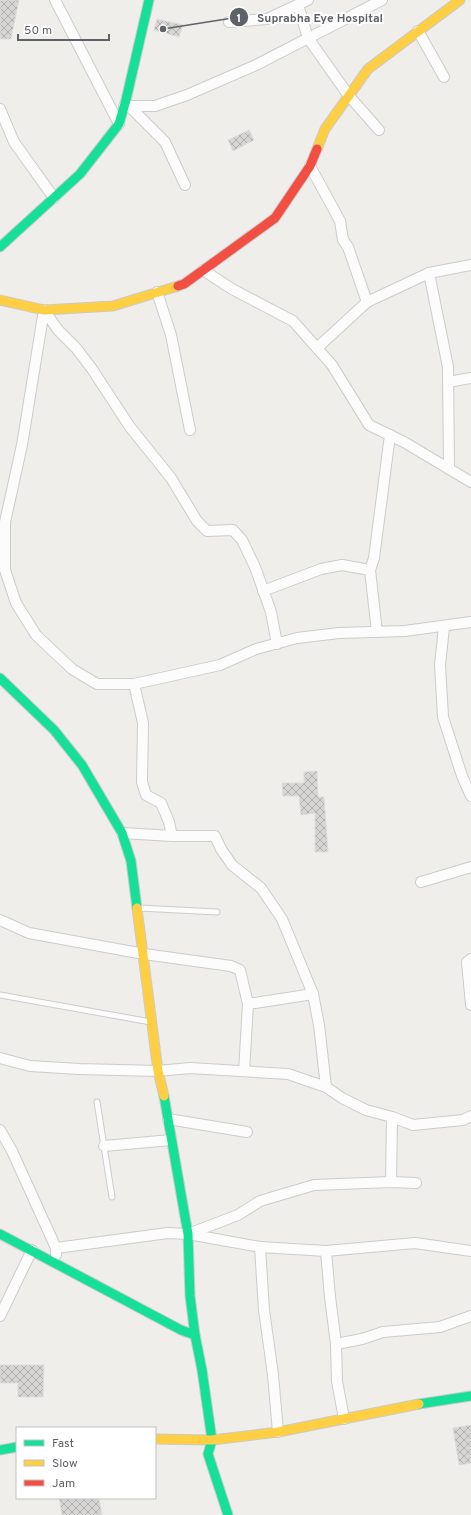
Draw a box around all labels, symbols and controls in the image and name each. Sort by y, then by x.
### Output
callout: Suprabha Eye Hospital [229,5,391,29]
text: 1 [237,11,241,27]
text: Suprabha Eye Hospital [257,11,383,27]
scale bar [18,16,109,42]
text: 50 m [24,23,52,39]
legend [16,1427,156,1499]
text: Fast [52,1436,74,1452]
text: Slow [52,1456,78,1472]
text: Jam [52,1476,75,1492]

